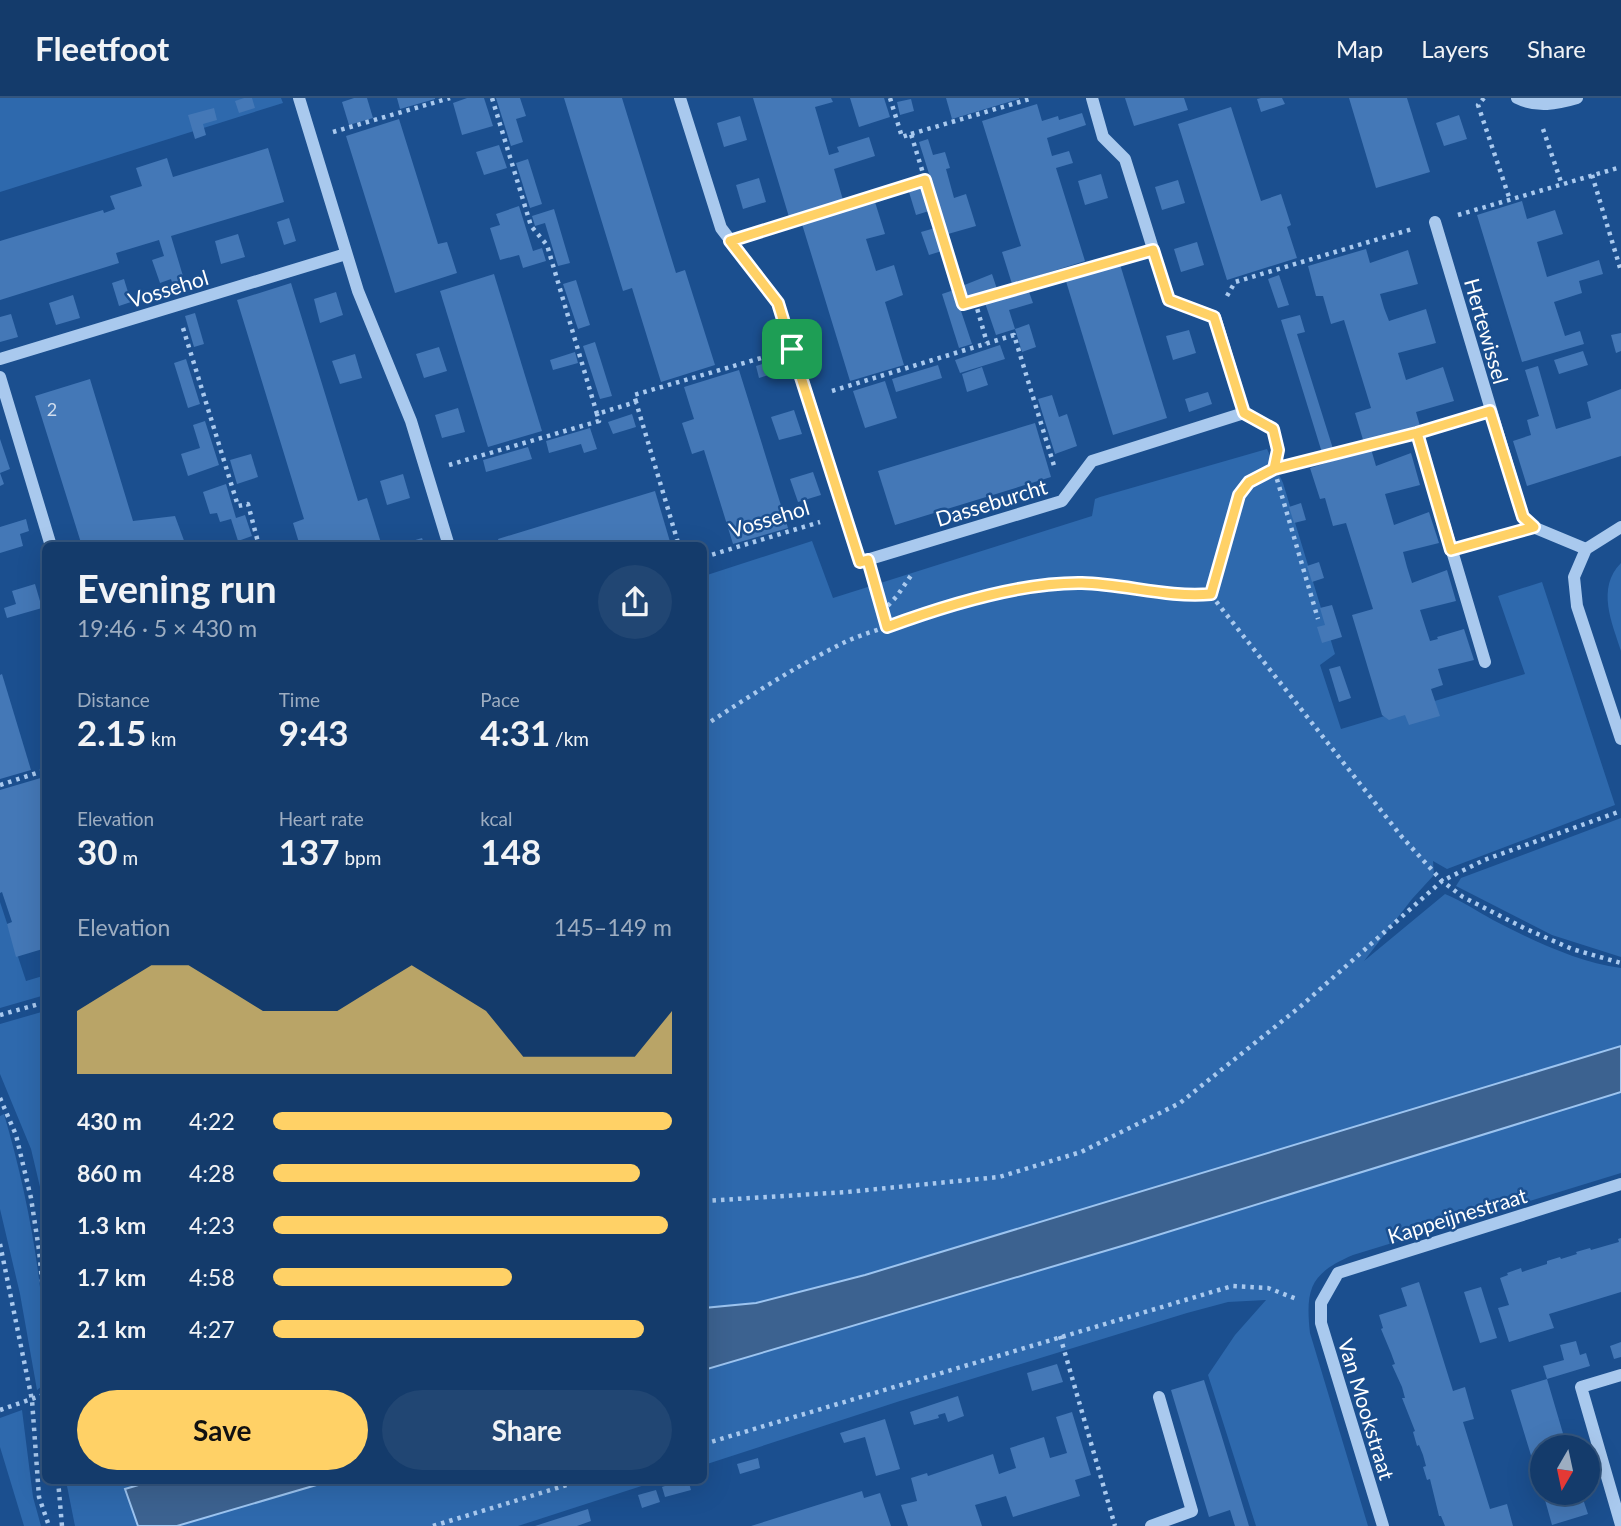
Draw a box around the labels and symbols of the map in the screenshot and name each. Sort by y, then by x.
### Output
street label: Vossehol [125,264,211,312]
street label: Hertewissel [1460,275,1514,387]
pin [762,319,822,379]
house number: 2 [47,398,57,420]
street label: Dasseburcht [932,473,1050,531]
street label: Vossehol [726,494,812,542]
street label: Kappeijnestraat [1384,1182,1530,1248]
street label: Van Mookstraat [1334,1335,1400,1483]
north arrow [1530,1435,1600,1505]

